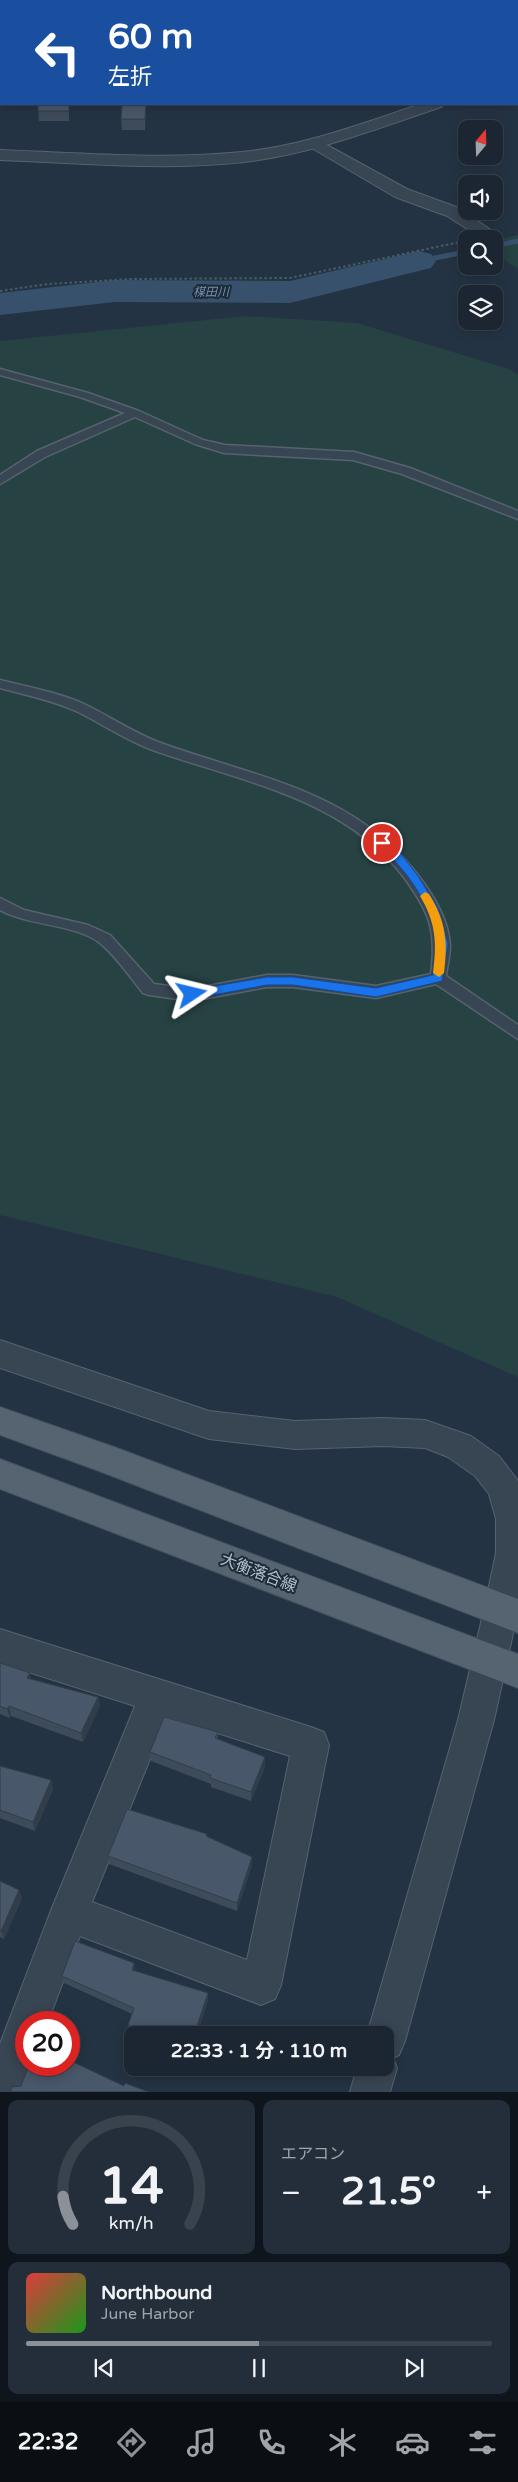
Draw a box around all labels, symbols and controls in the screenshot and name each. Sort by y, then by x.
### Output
text: 60 m [108,16,193,58]
icon: left [25,20,90,85]
text: 左折 [108,64,152,90]
north arrow [458,120,502,165]
map controls [458,120,503,330]
button: sound [458,175,503,220]
button: search [458,230,503,275]
water label: 楳田川 [193,285,231,299]
button: layers [458,285,503,330]
pin [361,822,403,864]
icon: arrive [368,829,396,857]
position arrow [165,967,217,1019]
street label: 大衡落合線 [218,1549,300,1597]
speed limit sign: 20 [15,2011,80,2076]
text: 22:33 · 1 分 · 110 m [171,2040,347,2062]
text: エアコン [281,2144,345,2164]
text: 14 [99,2155,164,2218]
text: 21.5° [341,2169,436,2215]
text: − [281,2176,301,2210]
text: + [476,2176,492,2210]
text: km/h [109,2213,154,2234]
text: Northbound [101,2282,212,2304]
text: June Harbor [101,2304,194,2324]
icon: previous [90,2354,118,2382]
icon: pause [245,2354,273,2382]
icon: next [400,2354,428,2382]
icon: directions [114,2425,149,2460]
icon: music [184,2425,219,2460]
icon: phone [254,2425,289,2460]
icon: climate [325,2425,360,2460]
icon: car [395,2425,430,2460]
icon: filters [465,2425,500,2460]
text: 22:32 [18,2429,79,2455]

